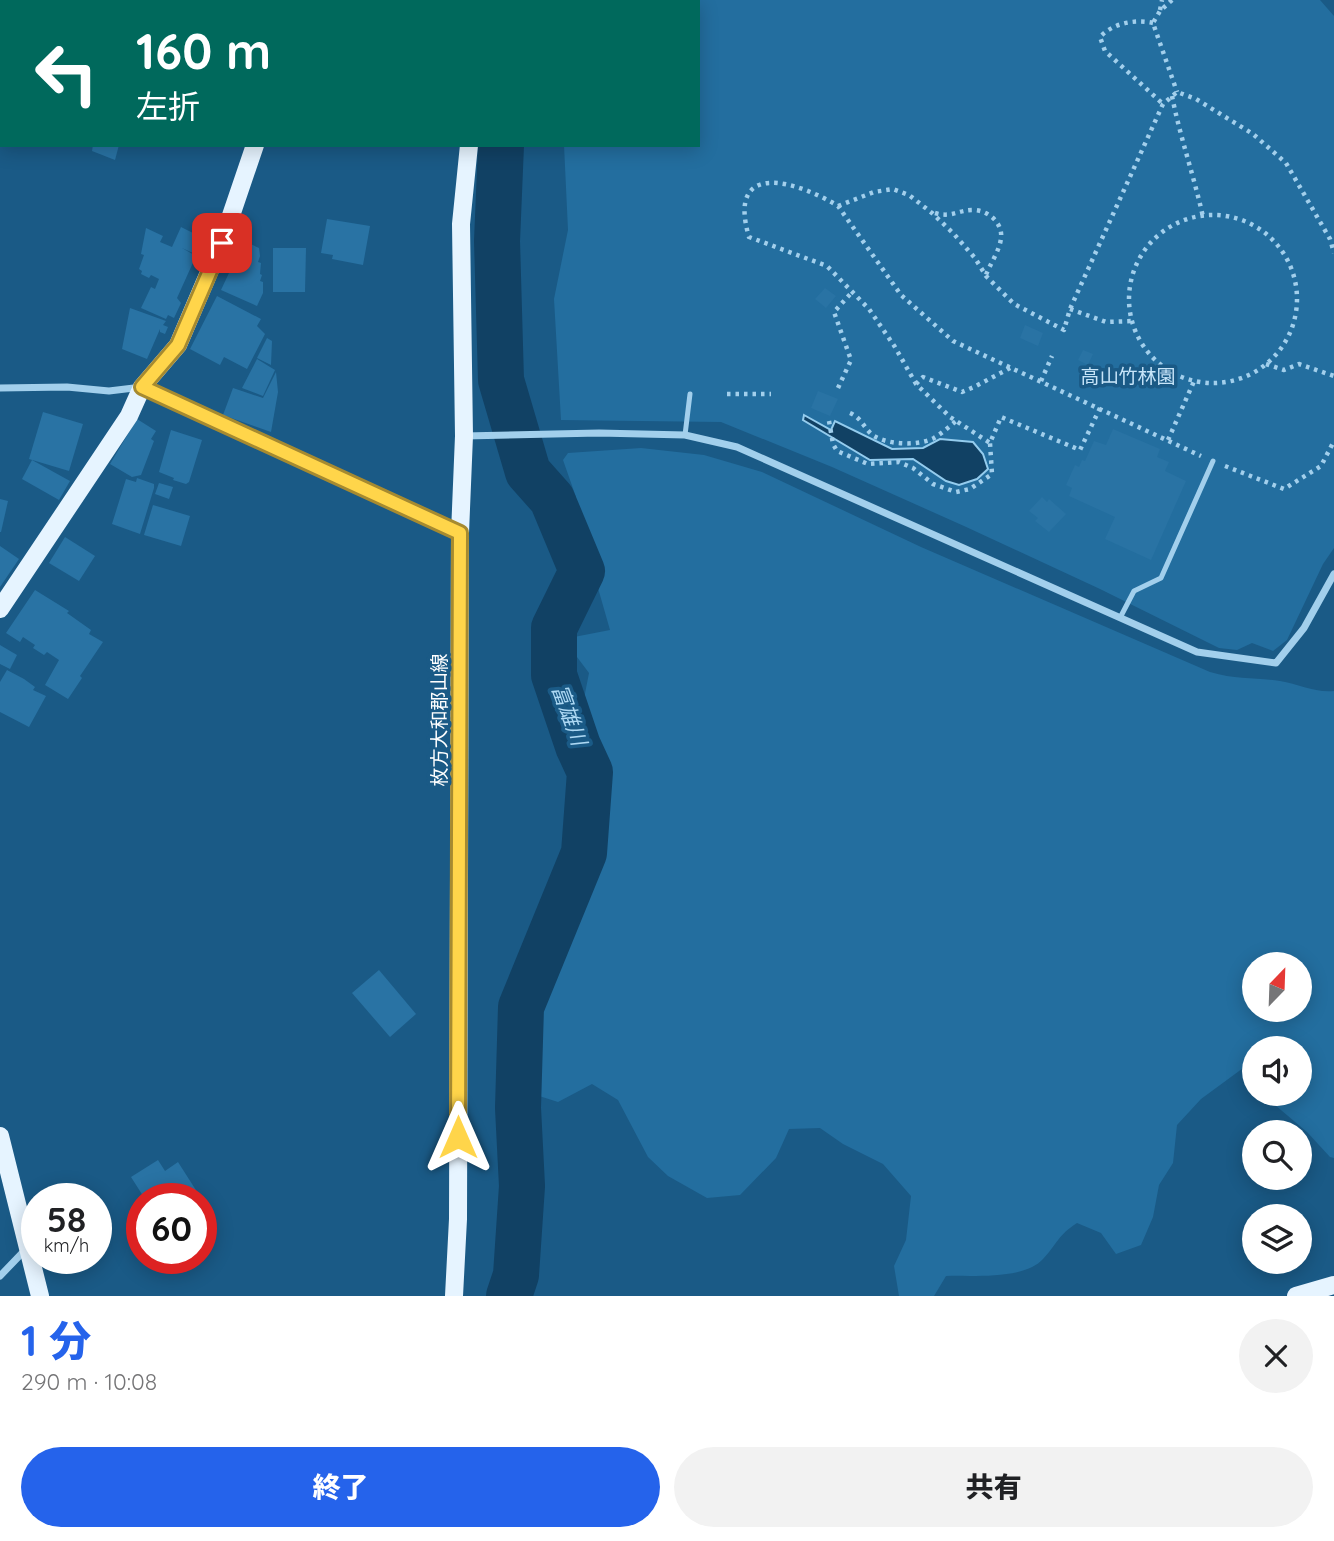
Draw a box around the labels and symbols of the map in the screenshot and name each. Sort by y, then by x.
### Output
pin [192,213,252,273]
park label: 高山竹林園 [1080,364,1176,388]
street label: 枚方大和郡山線 [427,653,451,787]
water label: 富雄川 [547,681,594,751]
north arrow [1242,952,1312,1022]
position arrow [421,1100,495,1174]
speed limit sign: 60 [126,1183,217,1274]

